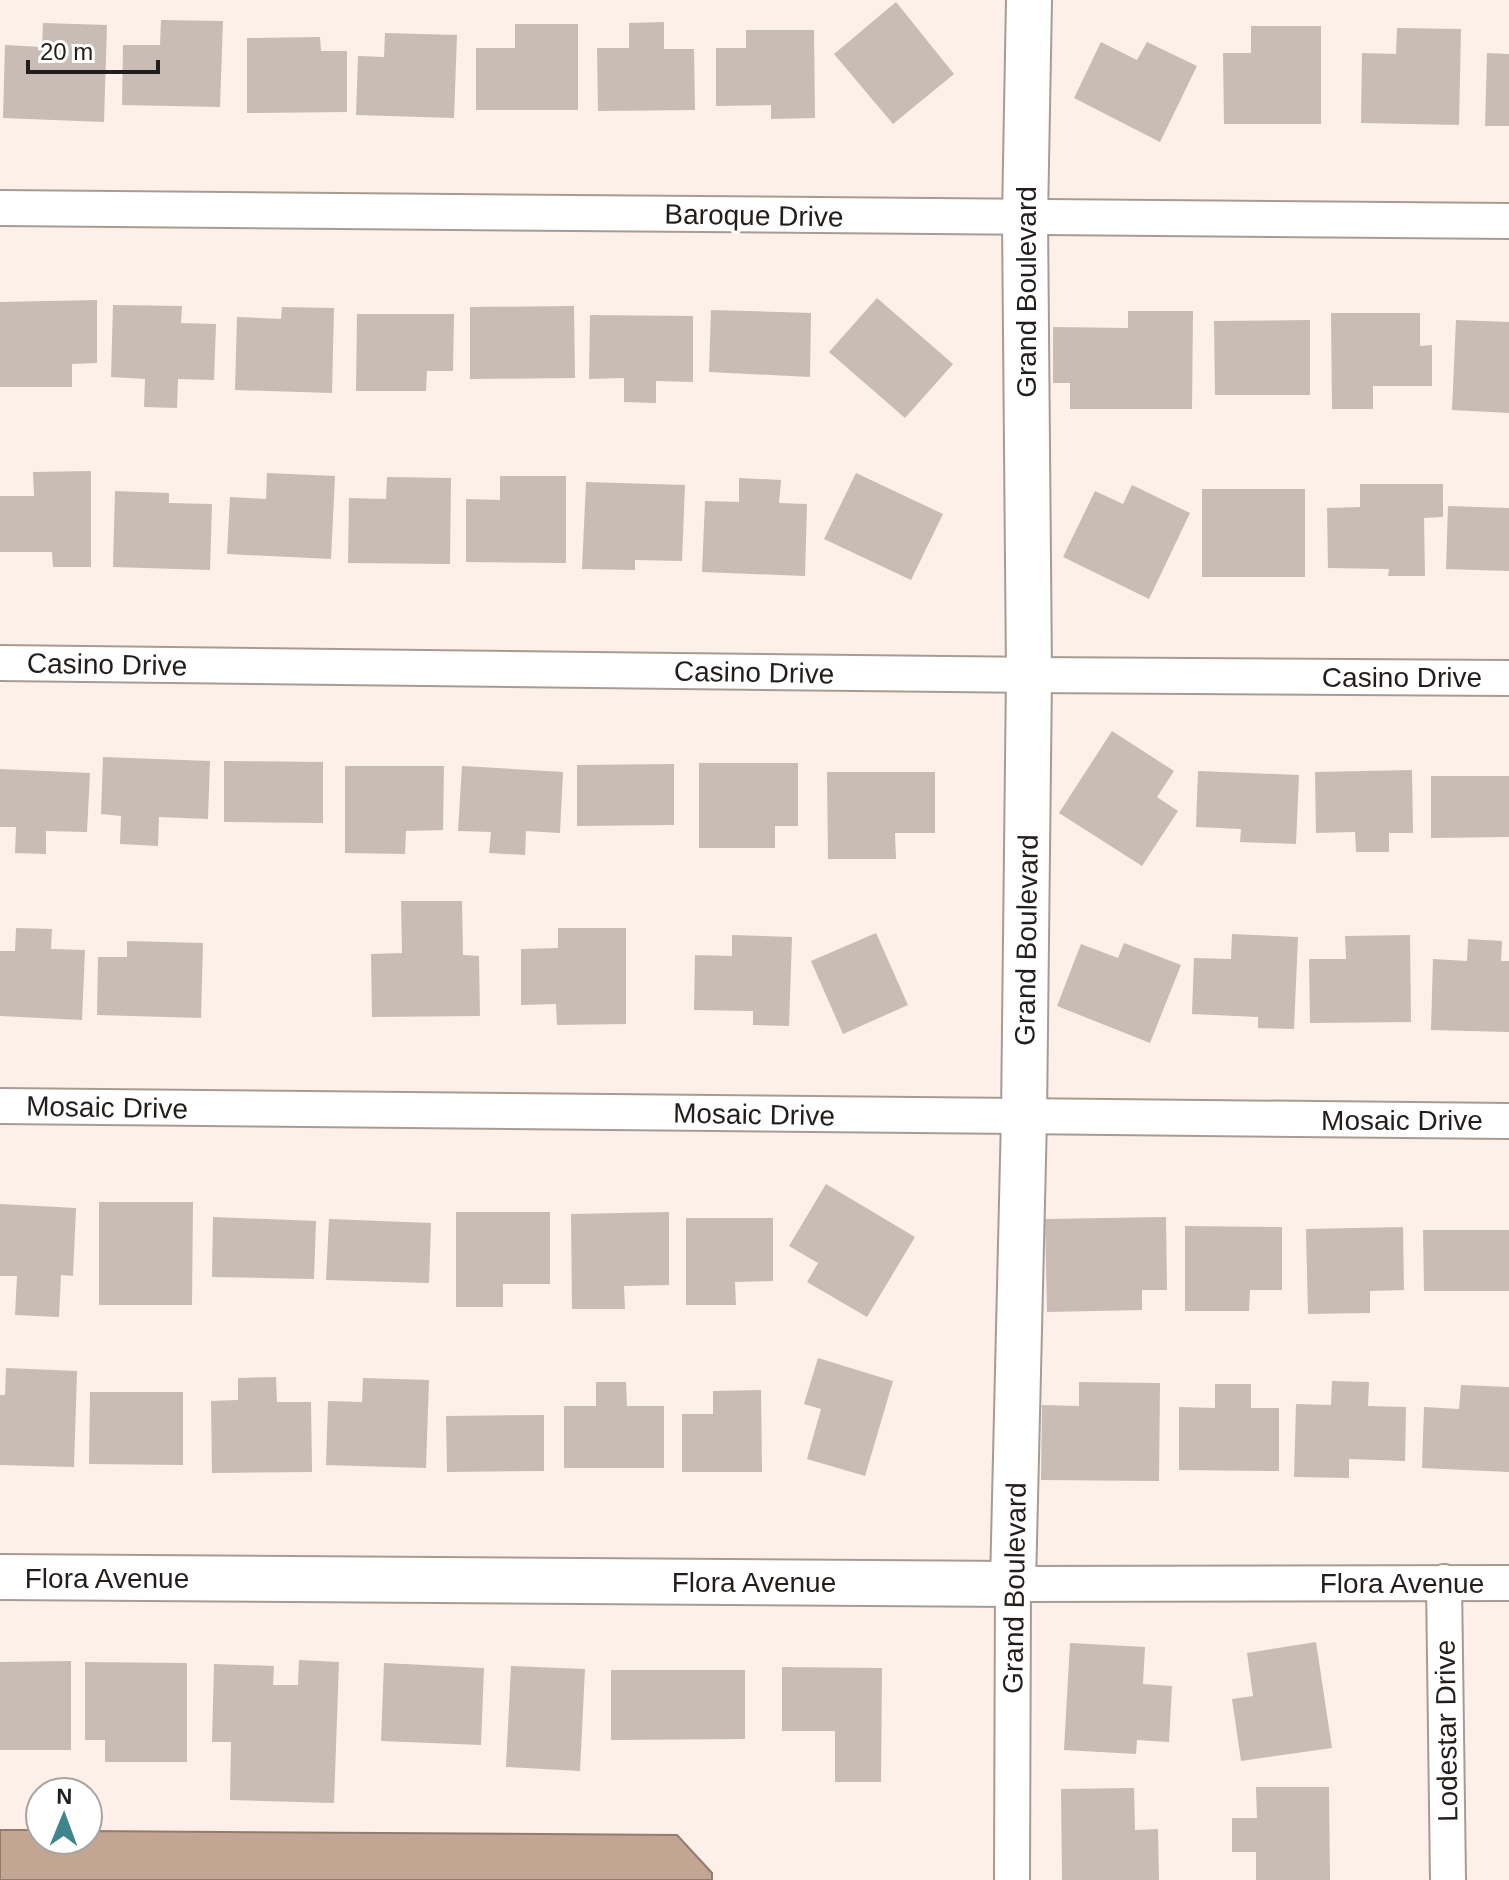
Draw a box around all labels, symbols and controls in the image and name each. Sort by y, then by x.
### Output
scale bar [28,24,158,74]
text: 20 m [40,38,93,65]
street label: Grand Boulevard [1011,186,1042,398]
street label: Baroque Drive [664,198,844,233]
street label: Casino Drive [27,648,187,681]
street label: Casino Drive [674,656,834,689]
street label: Casino Drive [1322,662,1482,693]
street label: Grand Boulevard [1009,834,1044,1046]
street label: Mosaic Drive [26,1091,188,1124]
street label: Mosaic Drive [673,1098,835,1131]
street label: Mosaic Drive [1321,1105,1483,1136]
street label: Grand Boulevard [997,1482,1032,1694]
street label: Flora Avenue [25,1563,189,1594]
street label: Flora Avenue [672,1567,836,1598]
street label: Flora Avenue [1320,1568,1484,1599]
street label: Lodestar Drive [1429,1640,1464,1822]
north arrow [24,1776,104,1856]
text: N [56,1784,73,1809]

